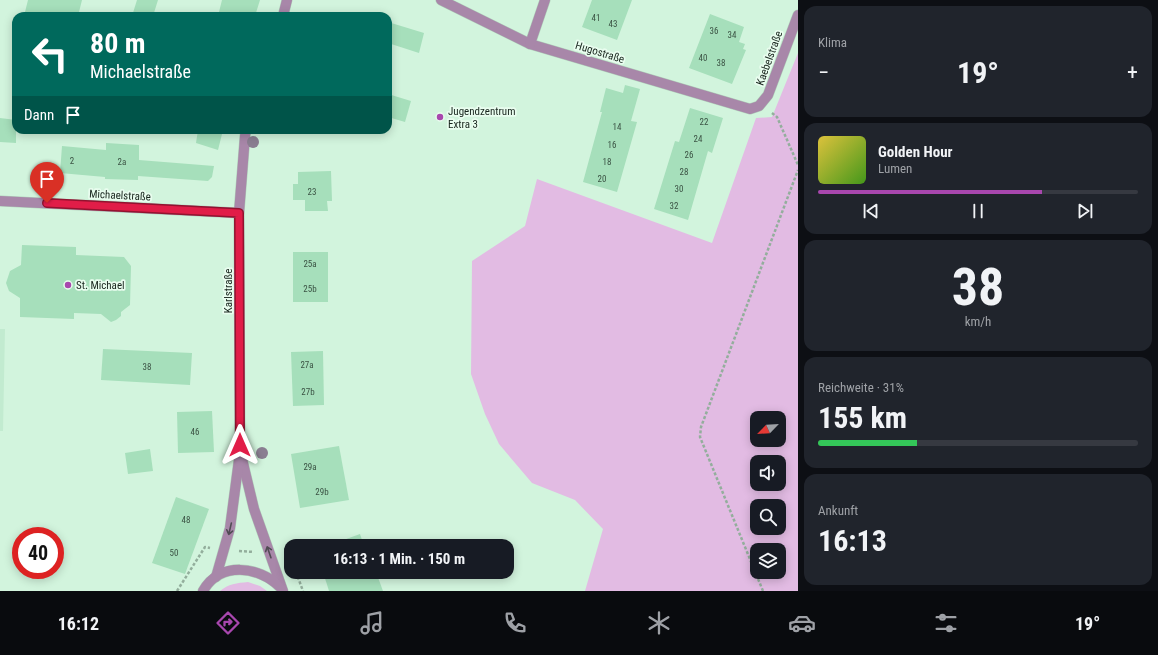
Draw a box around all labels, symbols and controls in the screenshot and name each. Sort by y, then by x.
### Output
house number: 41 [592,13,600,23]
house number: 43 [609,19,617,29]
house number: 36 [710,26,718,36]
text: 80 m [90,27,146,60]
icon: left [24,28,76,80]
street label: Kaebelstraße [754,29,785,87]
house number: 34 [728,30,737,40]
text: Klima [818,35,847,50]
street label: Hugostraße [574,39,626,66]
house number: 40 [699,53,707,63]
text: 19° [957,55,999,90]
house number: 38 [717,58,725,68]
text: − [818,60,829,85]
text: + [1127,60,1138,85]
text: Michaelstraße [90,61,191,82]
icon: arrive [62,104,84,126]
place label: Jugendzentrum Extra 3 [448,105,515,131]
text: Dann [24,106,54,124]
marker: Jugendzentrum Extra 3 [435,112,445,122]
house number: 22 [700,117,709,127]
house number: 14 [613,122,622,132]
house number: 24 [694,134,703,144]
house number: 16 [608,140,616,150]
text: Golden Hour [878,143,953,161]
house number: 26 [685,150,693,160]
house number: 2 [70,156,75,166]
house number: 2a [118,157,126,167]
house number: 18 [603,157,611,167]
text: Lumen [878,161,912,176]
pin [30,162,64,203]
house number: 28 [680,167,688,177]
icon: arrive [36,168,58,190]
house number: 20 [598,174,606,184]
house number: 30 [675,184,683,194]
street label: Michaelstraße [89,187,151,204]
house number: 23 [308,187,316,197]
icon: previous [860,200,882,222]
icon: pause [967,200,989,222]
icon: next [1074,200,1096,222]
house number: 32 [670,201,679,211]
text: 38 [952,257,1004,318]
house number: 25a [303,259,317,269]
street label: Karlstraße [222,269,235,313]
place label: St. Michael [76,279,125,292]
marker: St. Michael [63,280,73,290]
house number: 25b [303,284,317,294]
text: km/h [965,314,991,329]
house number: 27a [300,360,314,370]
house number: 38 [143,362,151,372]
text: Reichweite · 31% [818,380,904,395]
house number: 27b [301,387,315,397]
text: 155 km [818,400,907,435]
north arrow [750,411,786,447]
map controls [750,411,786,579]
position arrow [219,424,261,466]
house number: 46 [191,427,199,437]
button: sound [750,455,786,491]
house number: 29a [303,462,317,472]
house number: 29b [315,487,329,497]
button: search [750,499,786,535]
text: Ankunft [818,503,858,518]
house number: 48 [182,515,190,525]
one-way arrow [225,522,233,535]
text: 16:13 [818,523,887,558]
speed limit sign: 40 [12,527,64,579]
button: layers [750,543,786,579]
one-way arrow [264,546,272,558]
house number: 50 [170,548,178,558]
text: 16:13 · 1 Min. · 150 m [333,550,465,568]
icon: directions [214,609,242,637]
icon: music [358,609,386,637]
icon: phone [501,609,529,637]
icon: climate [645,609,673,637]
icon: car [788,609,816,637]
icon: filters [932,609,960,637]
text: 16:12 [58,613,99,634]
text: 19° [1075,613,1100,634]

